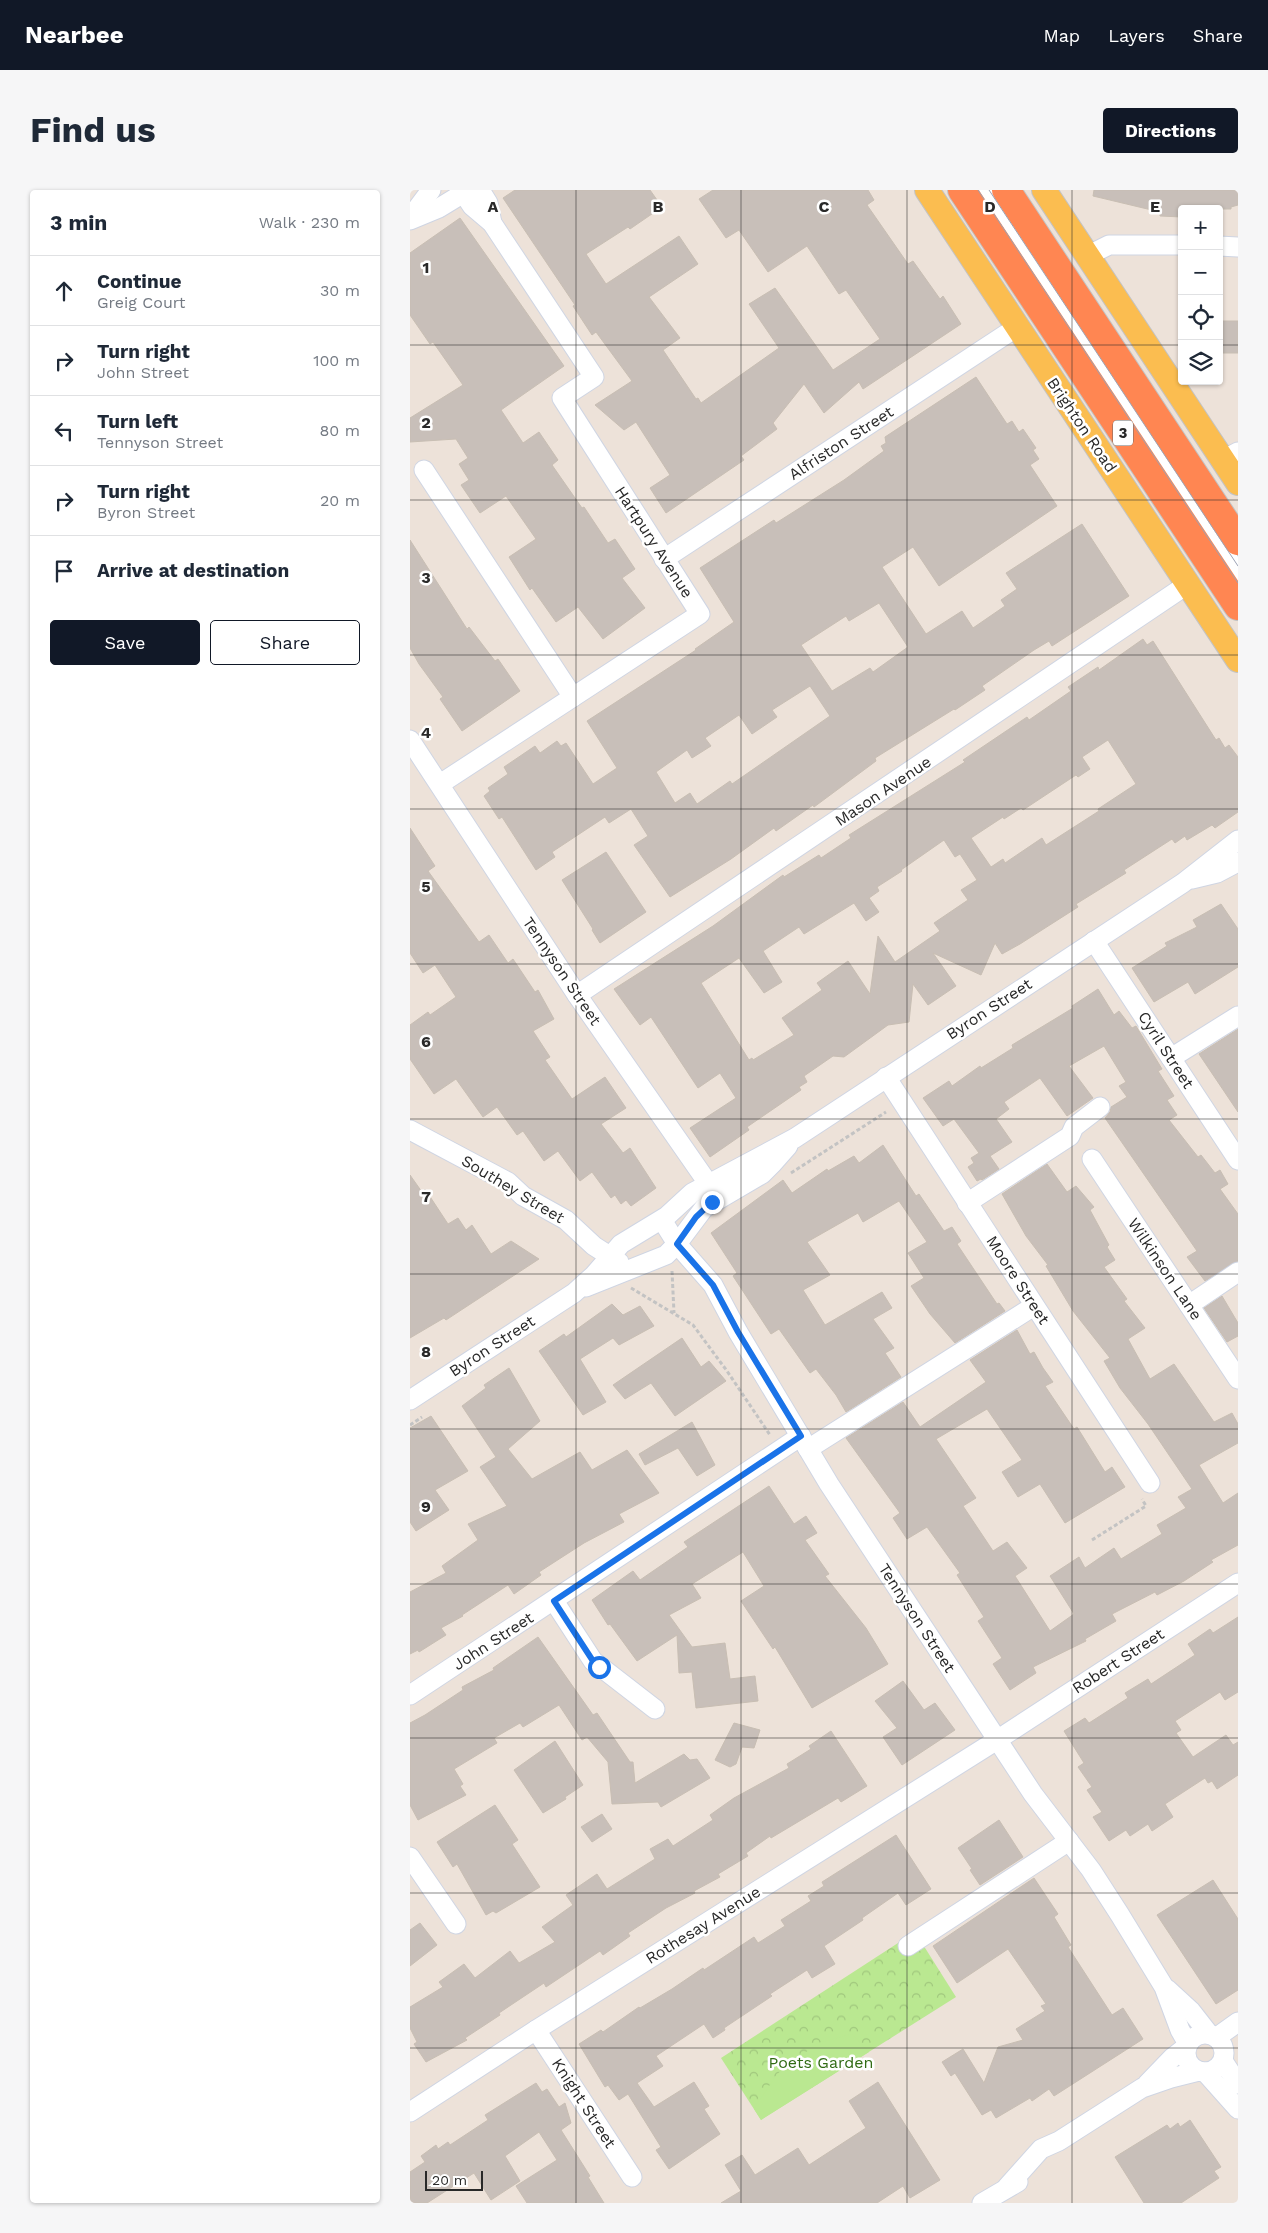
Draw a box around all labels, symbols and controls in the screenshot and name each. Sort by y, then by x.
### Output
text: Nearbee [25,21,124,49]
text: Map [1043,25,1080,46]
text: Layers [1108,25,1165,46]
text: Share [1193,25,1243,46]
button: Directions [1103,108,1238,153]
text: Find us [30,109,156,151]
text: A [488,197,499,216]
text: B [653,197,664,216]
text: C [819,197,830,216]
text: D [984,197,996,216]
text: E [1150,197,1160,216]
map controls [1178,205,1223,385]
button: + [1178,205,1223,250]
text: 3 min [50,210,107,235]
text: Walk · 230 m [259,213,360,232]
button: − [1178,250,1223,295]
text: 1 [423,258,429,277]
text: Continue [97,270,181,293]
icon: ahead [50,277,78,305]
text: 30 m [320,281,360,300]
text: Greig Court [97,293,186,312]
button: locate [1178,295,1223,340]
text: Turn right [97,340,190,363]
button: layers [1178,340,1223,385]
icon: right [50,347,78,375]
text: 100 m [313,351,360,370]
text: John Street [97,363,189,382]
street label: Brighton Road [1043,374,1121,476]
street label: Alfriston Street [785,402,897,484]
text: Turn left [97,410,178,433]
text: 2 [421,413,431,432]
icon: left [50,417,78,445]
road number: 3 [1113,420,1133,446]
text: 80 m [319,421,360,440]
text: Tennyson Street [97,433,223,452]
text: Turn right [97,480,190,503]
street label: Hartpury Avenue [611,483,697,601]
icon: right [50,487,78,515]
text: 20 m [320,491,360,510]
text: Byron Street [97,503,195,522]
icon: arrive [50,557,78,585]
text: Arrive at destination [97,559,289,582]
text: 3 [421,568,431,587]
button: Save [50,620,200,665]
button: Share [210,620,360,665]
text: 4 [421,723,431,742]
street label: Mason Avenue [831,752,935,830]
text: 5 [421,877,431,896]
street label: Tennyson Street [519,913,605,1029]
street label: Byron Street [943,974,1036,1044]
street label: Cyril Street [1134,1008,1198,1092]
text: 6 [421,1032,431,1051]
street label: Southey Street [458,1151,568,1227]
text: 7 [421,1187,431,1206]
route end [701,1191,724,1214]
street label: Wilkinson Lane [1124,1214,1206,1324]
street label: Moore Street [982,1232,1054,1328]
street label: Byron Street [446,1311,539,1381]
text: 8 [421,1342,431,1361]
text: 9 [421,1497,431,1516]
street label: Tennyson Street [875,1560,960,1676]
street label: John Street [449,1608,537,1674]
street label: Robert Street [1069,1624,1168,1698]
route start [588,1656,611,1679]
street label: Rothesay Avenue [642,1882,764,1968]
park label: Poets Garden [769,2053,873,2072]
street label: Knight Street [548,2055,620,2152]
scale bar [425,2168,482,2191]
text: 20 m [432,2172,467,2188]

